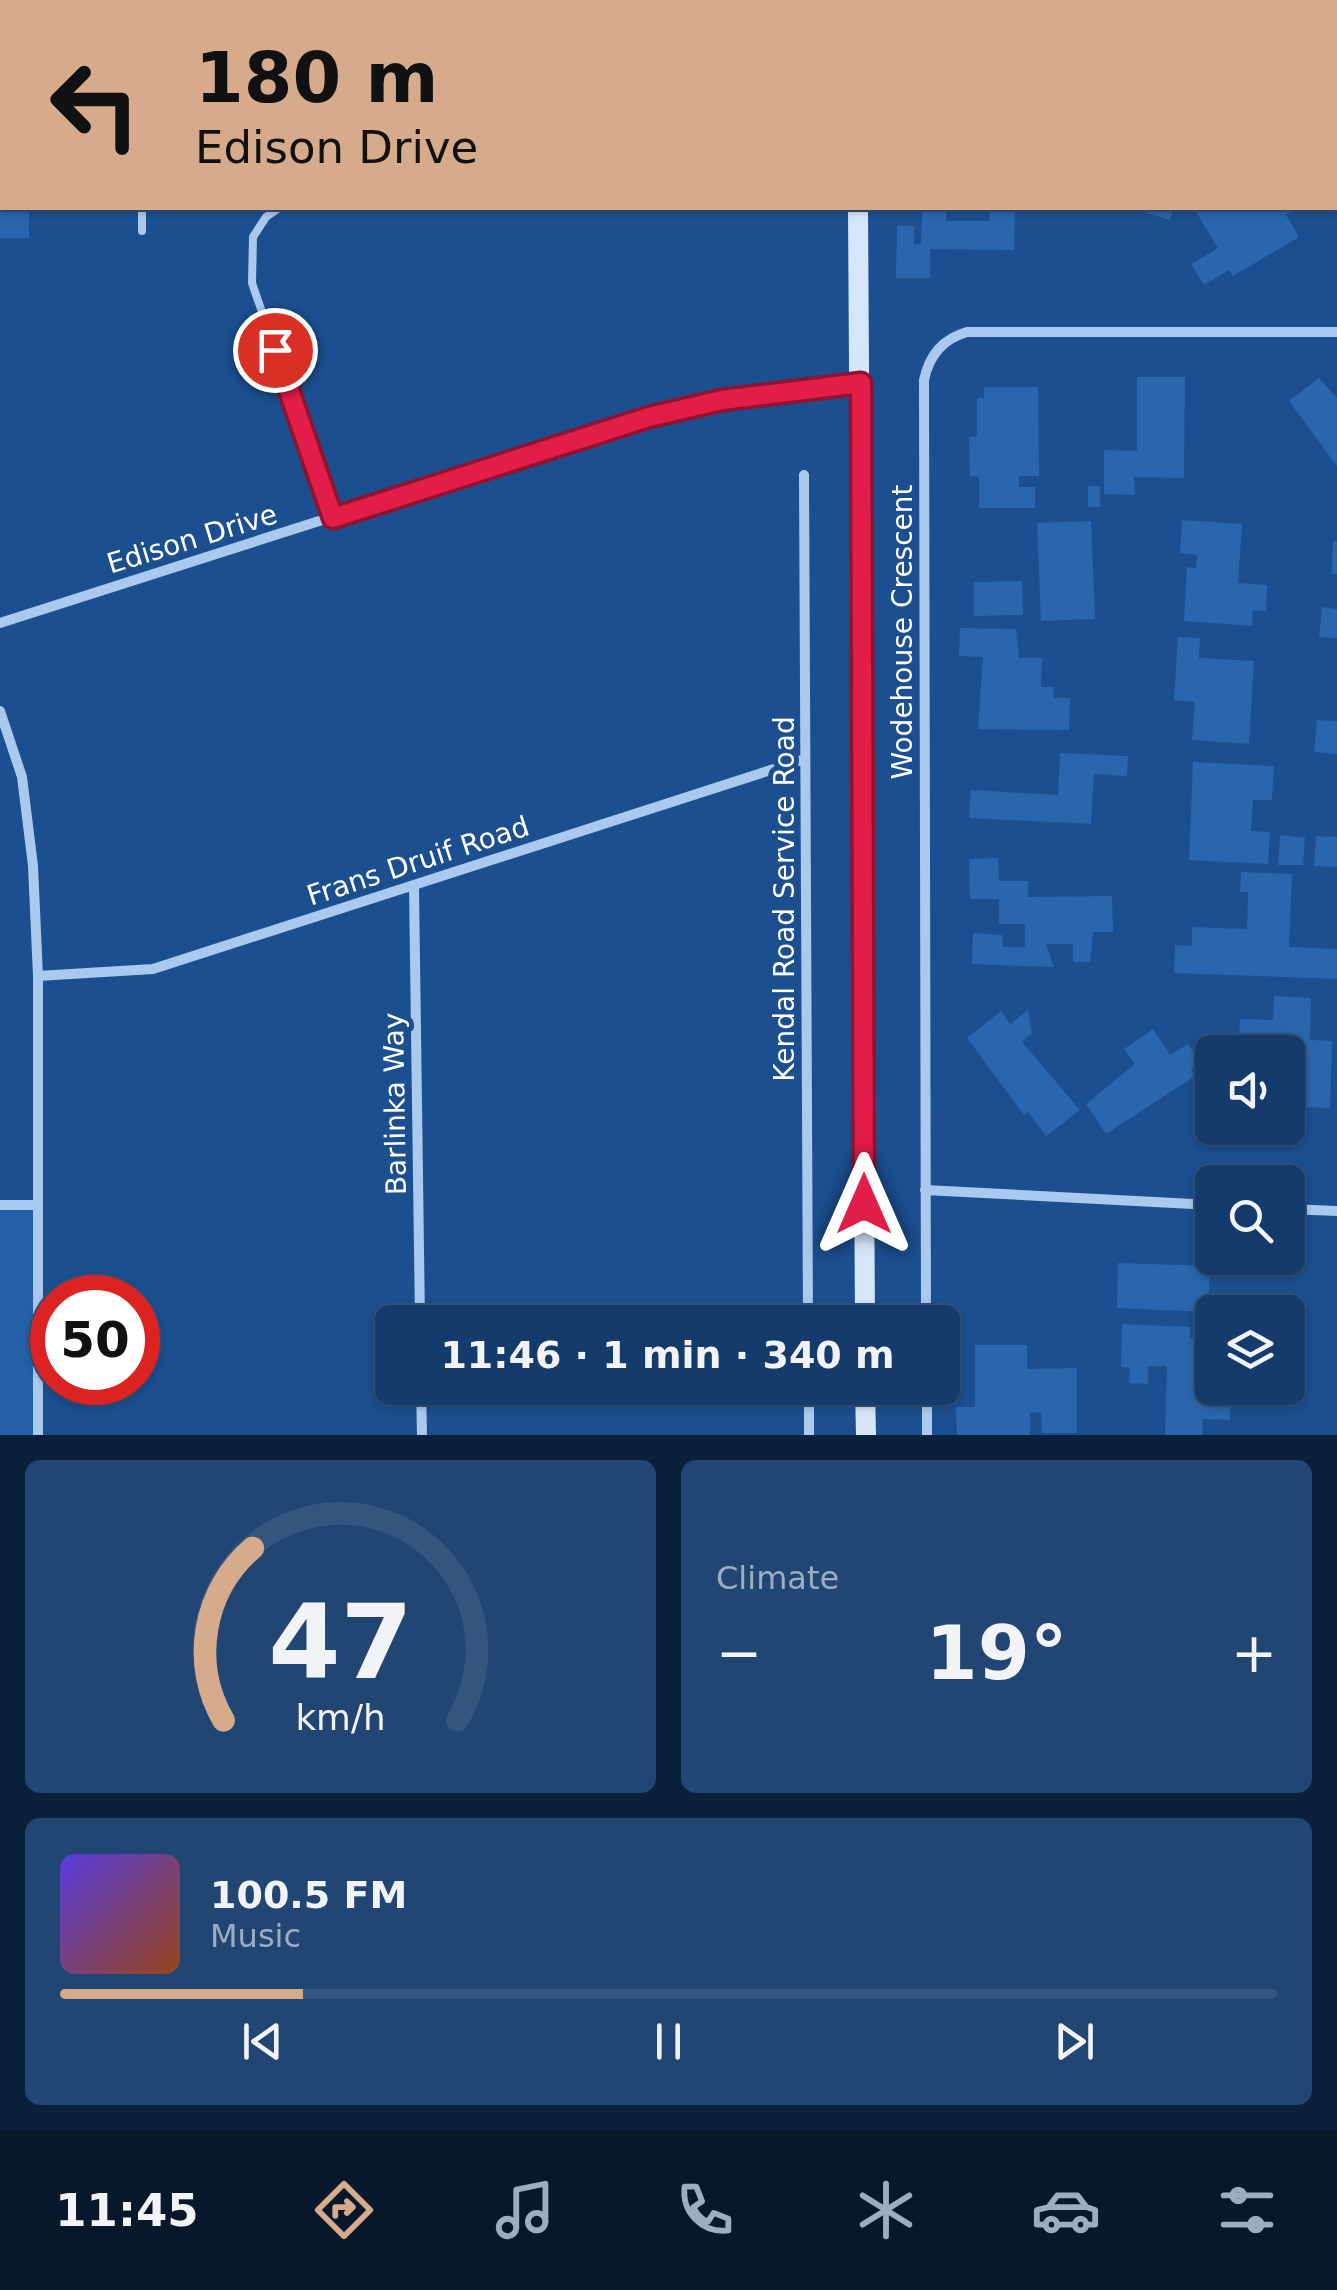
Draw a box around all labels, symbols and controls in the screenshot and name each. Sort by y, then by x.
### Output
text: 180 m [195,37,438,119]
icon: left [30,40,160,170]
text: Edison Drive [195,121,478,174]
pin [233,308,318,393]
icon: arrive [248,323,303,378]
street label: Wodehouse Crescent [886,484,919,780]
street label: Edison Drive [103,497,281,581]
street label: Kendal Road Service Road [768,716,801,1082]
street label: Frans Druif Road [303,810,533,912]
street label: Barlinka Way [377,1012,413,1196]
map controls [1195,1035,1305,1405]
button: sound [1195,1035,1305,1145]
position arrow [812,1152,916,1256]
button: search [1195,1165,1305,1275]
speed limit sign: 50 [30,1275,160,1405]
button: layers [1195,1295,1305,1405]
text: 11:46 · 1 min · 340 m [440,1333,895,1377]
text: Climate [716,1559,839,1597]
text: 47 [268,1581,413,1703]
text: 19° [926,1609,1067,1697]
text: − [716,1621,762,1685]
text: + [1231,1621,1277,1685]
text: km/h [295,1697,386,1738]
text: 100.5 FM [210,1873,407,1917]
text: Music [210,1917,301,1955]
icon: previous [235,2014,290,2069]
icon: pause [641,2014,696,2069]
icon: next [1047,2014,1102,2069]
icon: directions [309,2175,379,2245]
icon: music [490,2175,560,2245]
icon: phone [670,2175,740,2245]
icon: climate [851,2175,921,2245]
icon: car [1031,2175,1101,2245]
icon: filters [1212,2175,1282,2245]
text: 11:45 [55,2184,199,2237]

